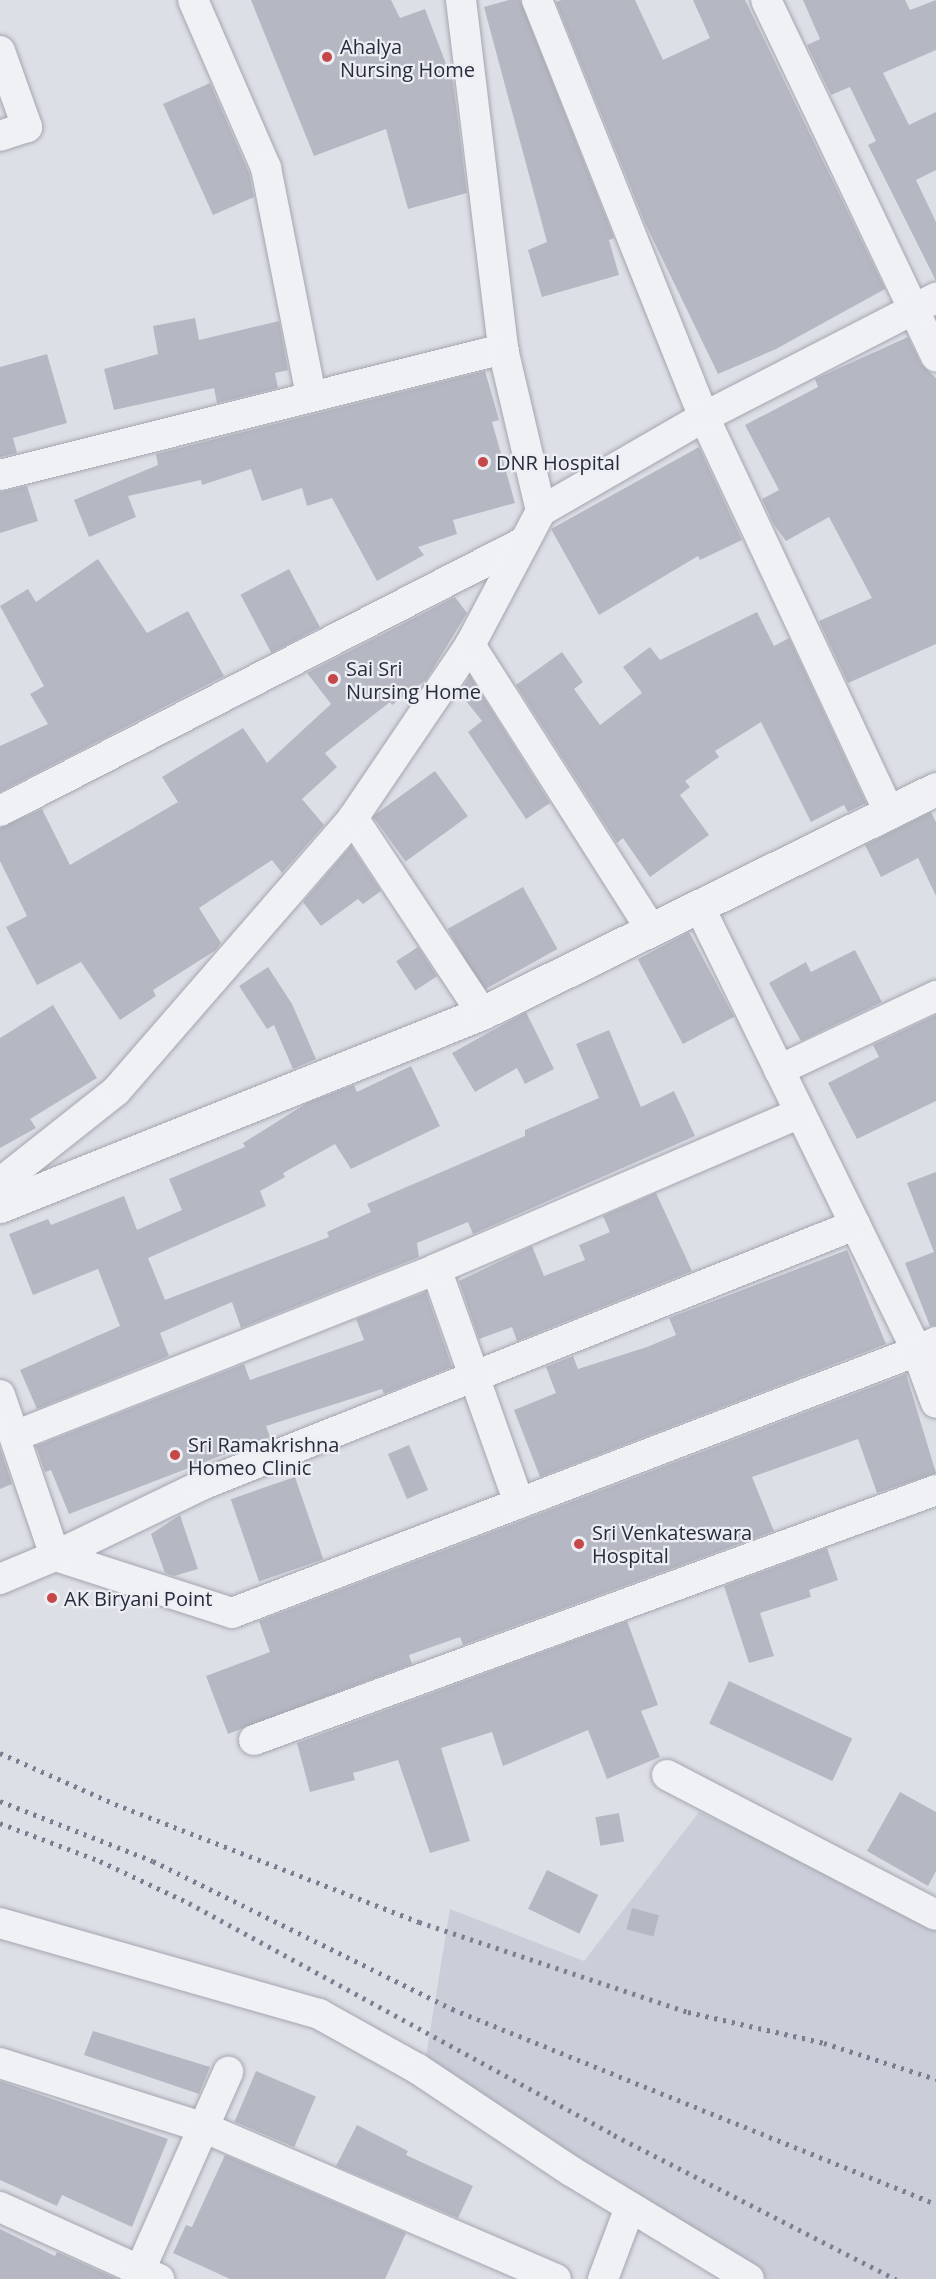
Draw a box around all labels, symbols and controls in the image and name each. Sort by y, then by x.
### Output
place label: Ahalya Nursing Home [340,34,475,81]
marker: Ahalya Nursing Home [318,48,336,66]
place label: DNR Hospital [496,450,620,474]
marker: DNR Hospital [474,453,492,471]
place label: Sai Sri Nursing Home [346,656,481,703]
marker: Sai Sri Nursing Home [324,670,342,688]
place label: Sri Ramakrishna Homeo Clinic [188,1432,339,1479]
marker: Sri Ramakrishna Homeo Clinic [166,1446,184,1464]
place label: Sri Venkateswara Hospital [592,1520,752,1567]
marker: Sri Venkateswara Hospital [570,1535,588,1553]
place label: AK Biryani Point [64,1586,212,1610]
marker: AK Biryani Point [45,1591,59,1605]

